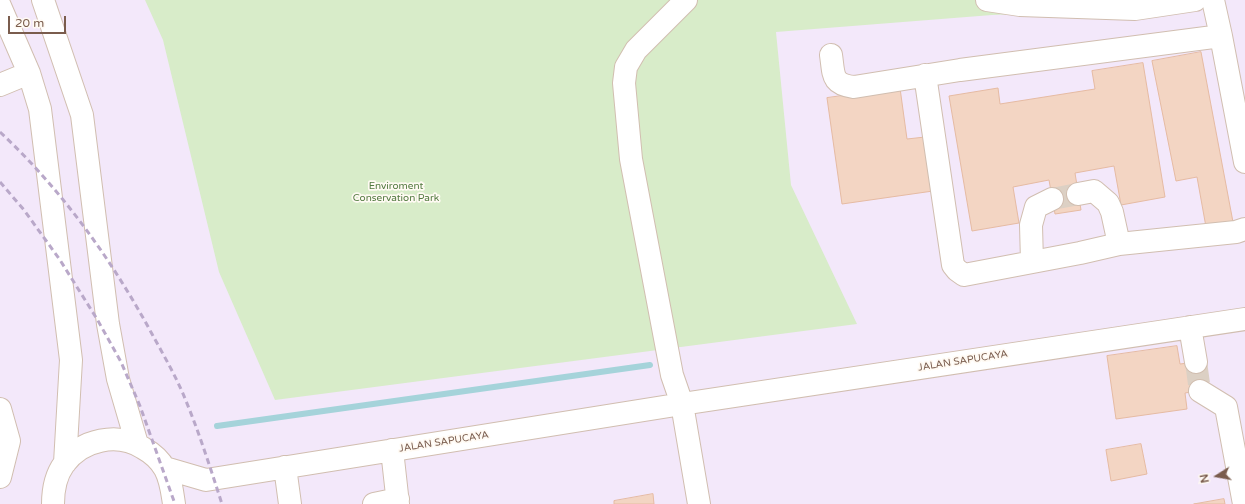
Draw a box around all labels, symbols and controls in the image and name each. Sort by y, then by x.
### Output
scale bar [10,8,68,34]
text: 20 m [15,16,44,30]
park label: Enviroment Conservation Park [353,180,439,204]
street label: JALAN SAPUCAYA [917,348,1009,374]
street label: JALAN SAPUCAYA [398,429,490,455]
north arrow [1197,456,1237,496]
text: N [1198,473,1212,484]

